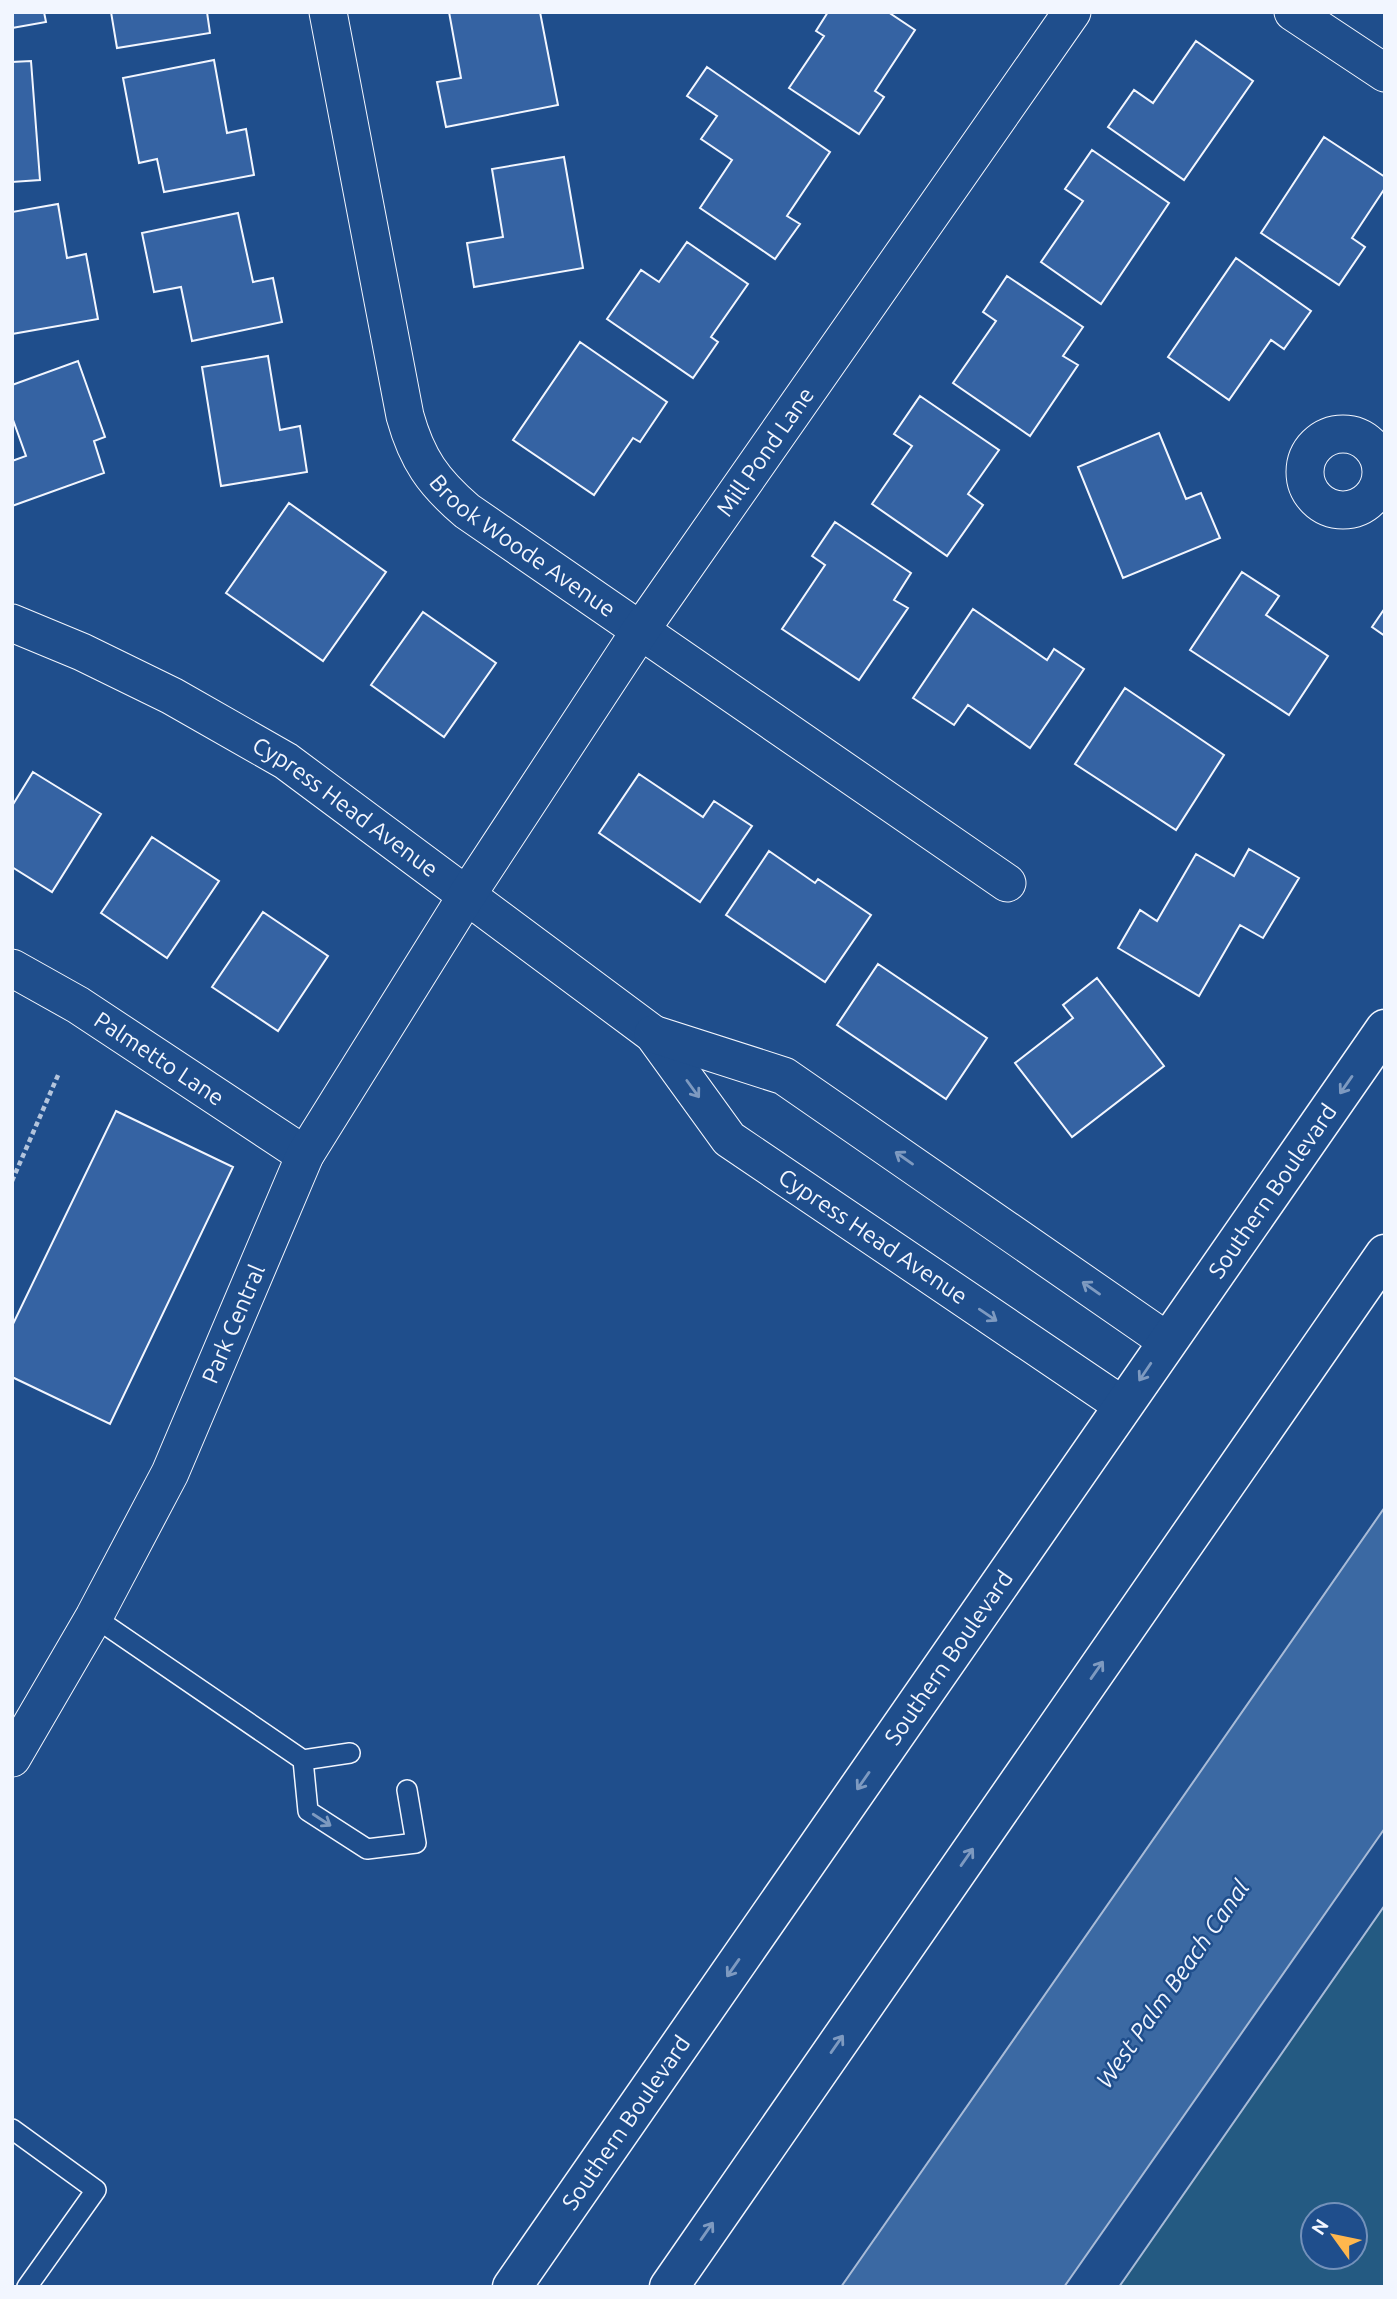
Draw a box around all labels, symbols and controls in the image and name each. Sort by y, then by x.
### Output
street label: Mill Pond Lane [711,382,818,521]
street label: Brook Woode Avenue [425,469,620,621]
street label: Cypress Head Avenue [249,732,443,882]
street label: Palmetto Lane [90,1006,229,1110]
one-way arrow [1339,1075,1353,1094]
one-way arrow [686,1079,700,1098]
street label: Southern Boulevard [1203,1099,1341,1282]
one-way arrow [894,1151,914,1165]
street label: Cypress Head Avenue [774,1163,972,1309]
street label: Park Central [197,1260,269,1387]
one-way arrow [1081,1281,1101,1295]
one-way arrow [978,1308,997,1322]
one-way arrow [1138,1362,1152,1381]
street label: Southern Boulevard [879,1566,1017,1749]
one-way arrow [1090,1661,1104,1680]
one-way arrow [856,1770,870,1790]
one-way arrow [312,1814,332,1828]
one-way arrow [960,1848,974,1867]
water label: West Palm Beach Canal [1090,1874,1255,2093]
one-way arrow [726,1958,740,1977]
street label: Southern Boulevard [557,2031,695,2214]
one-way arrow [830,2035,844,2054]
north arrow [1299,2201,1369,2271]
text: N [1307,2215,1333,2239]
one-way arrow [700,2222,715,2241]

